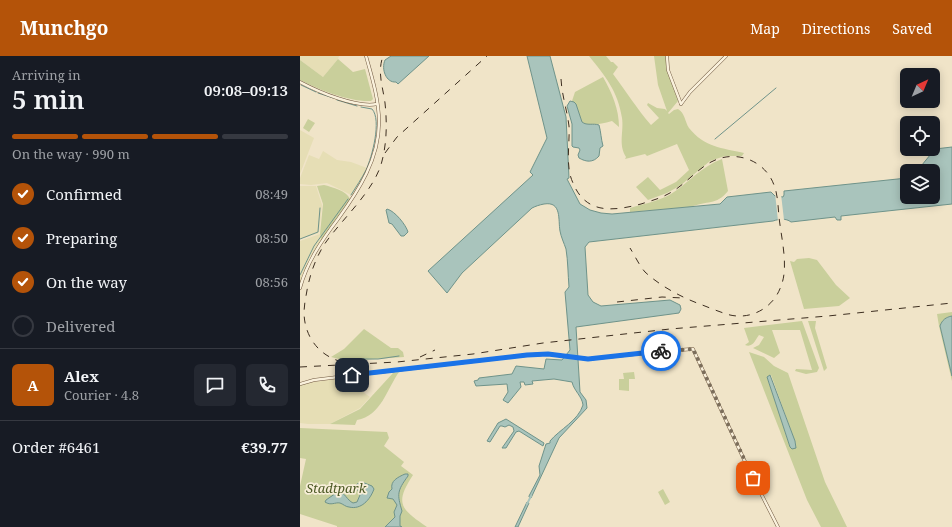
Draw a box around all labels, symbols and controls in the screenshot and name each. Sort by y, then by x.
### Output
text: Munchgo [20,15,108,41]
text: Map [750,19,780,38]
text: Directions [802,19,870,38]
text: Saved [892,19,932,38]
text: Arriving in [12,66,81,84]
north arrow [900,68,940,108]
map controls [900,68,940,204]
text: 09:08–09:13 [204,80,288,100]
text: 5 min [12,81,85,117]
button: locate [900,116,940,156]
text: On the way · 990 m [12,145,130,163]
button: layers [900,164,940,204]
icon: check [12,183,34,205]
text: Confirmed [46,184,122,204]
text: 08:49 [255,185,288,203]
icon: check [12,227,34,249]
text: Preparing [46,228,117,248]
text: 08:50 [255,229,288,247]
icon: check [12,271,34,293]
text: On the way [46,272,127,292]
text: 08:56 [255,273,288,291]
text: Delivered [46,316,115,336]
courier [641,331,681,371]
icon: bike [650,340,672,362]
pin [335,358,369,392]
button: chat [194,364,236,406]
button: phone [246,364,288,406]
icon: home [341,364,363,386]
text: Alex [64,366,99,386]
text: A [27,375,39,395]
text: Courier · 4.8 [64,386,139,404]
text: Order #6461 [12,437,100,457]
text: €39.77 [241,437,288,457]
pin [736,461,770,495]
icon: bag [742,467,764,489]
park label: Stadtpark [306,479,367,497]

